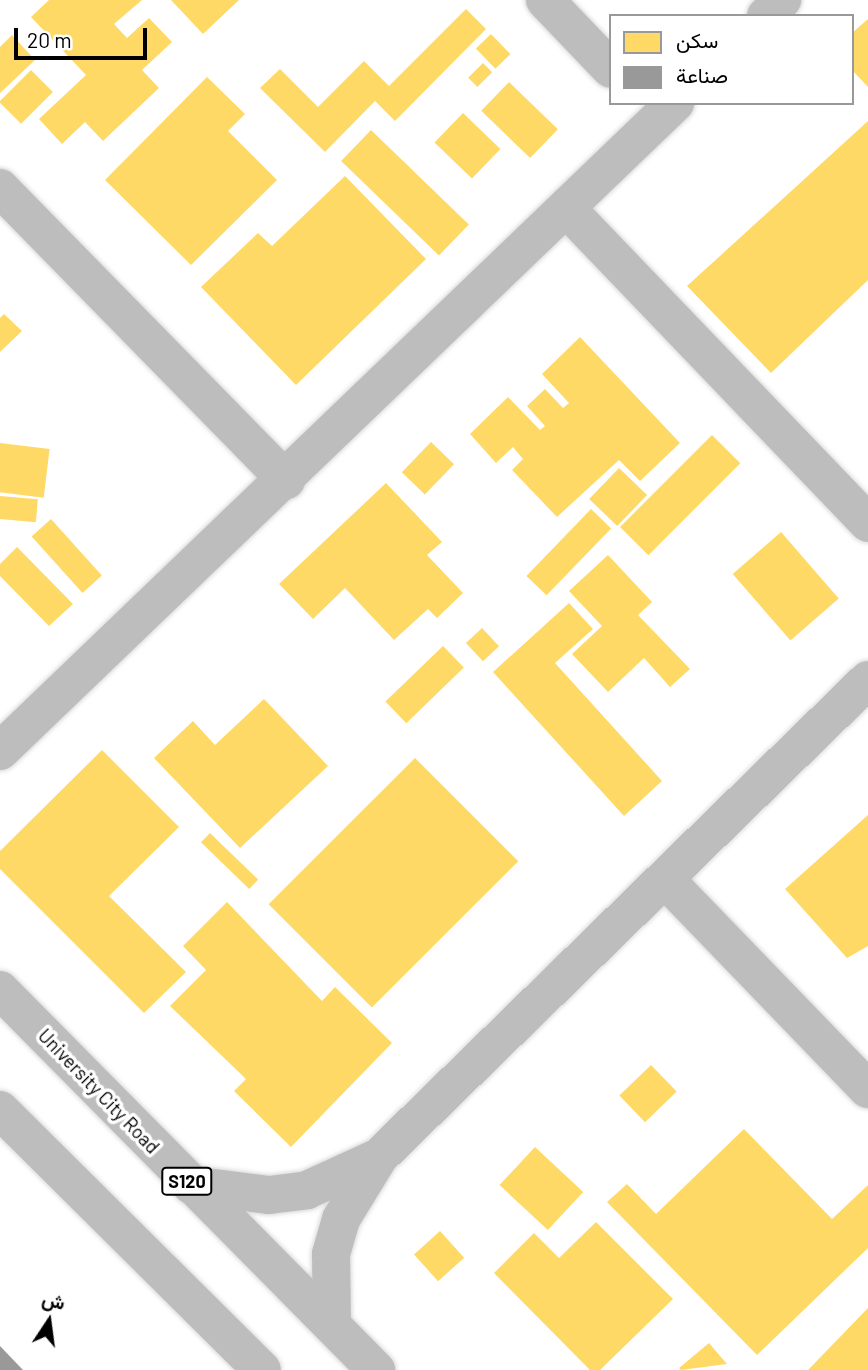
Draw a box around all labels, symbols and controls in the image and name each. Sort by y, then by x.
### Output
scale bar [18,14,150,58]
legend [609,14,854,105]
text: 20 m [27,27,72,52]
text: سكن [676,27,718,52]
text: صناعة [676,62,728,87]
street label: University City Road [34,1024,164,1158]
road number: S120 [161,1166,213,1196]
north arrow [14,1286,84,1356]
text: ش [40,1286,68,1314]

